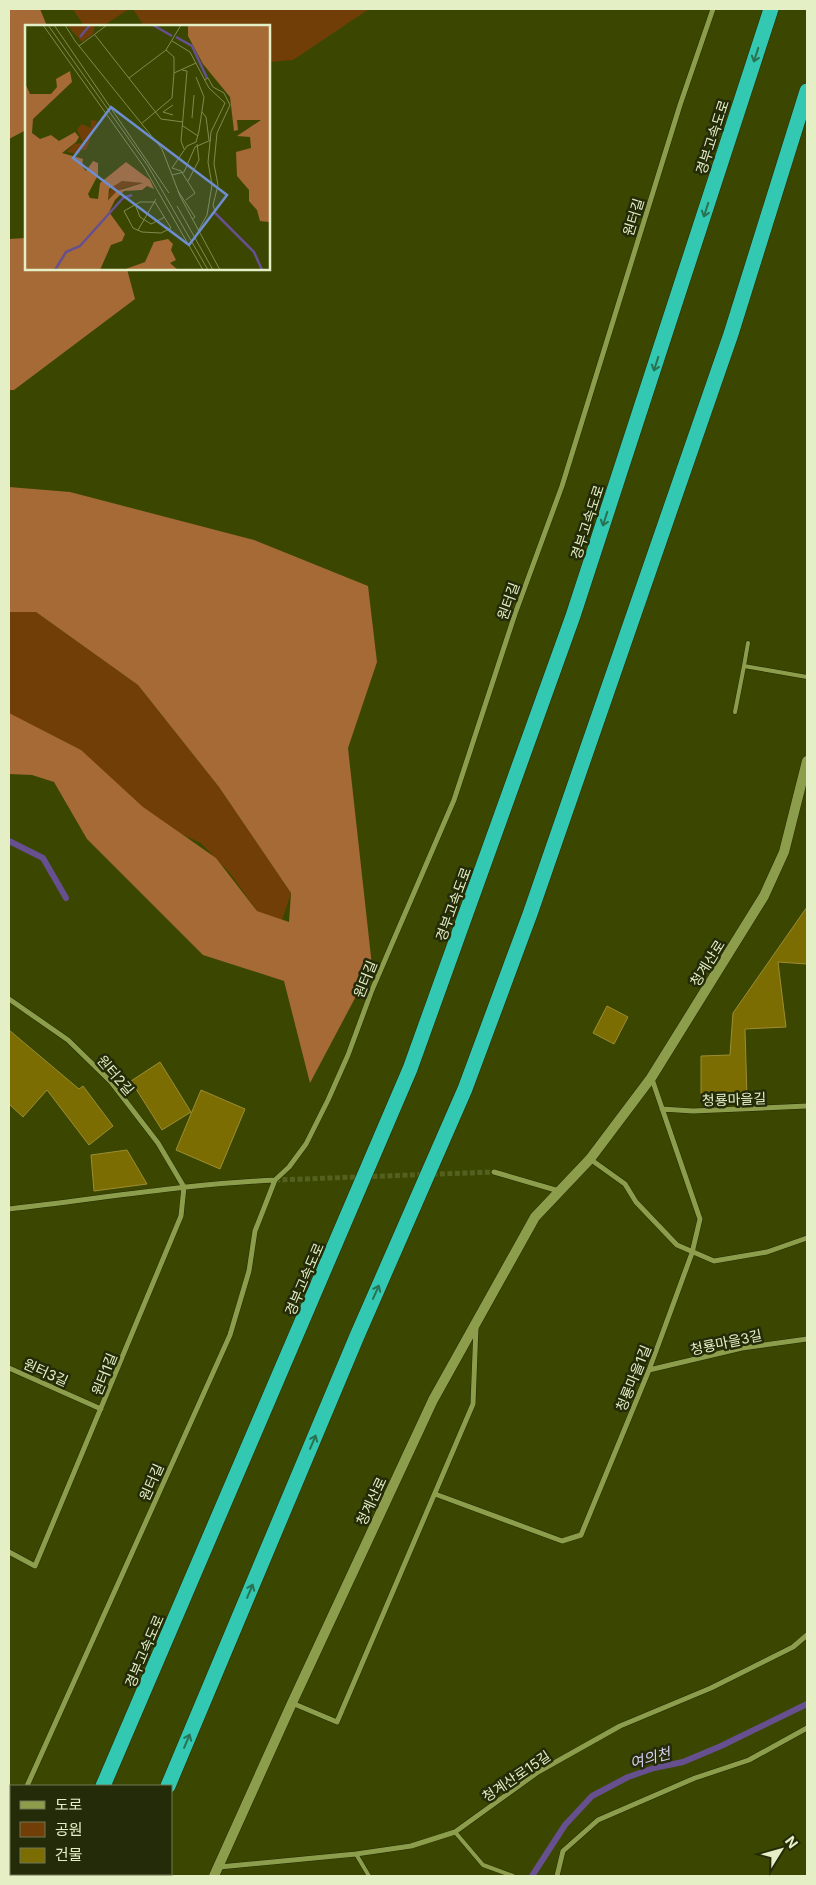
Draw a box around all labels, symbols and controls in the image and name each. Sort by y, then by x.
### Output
inset map [25,25,270,270]
one-way arrow [750,47,760,63]
street label: 경부고속도로 [692,98,732,176]
street label: 원터길 [619,196,647,238]
one-way arrow [700,201,710,217]
one-way arrow [651,356,660,372]
street label: 경부고속도로 [567,483,607,561]
one-way arrow [600,510,609,526]
street label: 원터길 [493,580,523,622]
street label: 경부고속도로 [432,865,474,943]
street label: 청계산로 [686,937,728,989]
street label: 원터길 [350,958,380,1000]
street label: 원터2길 [94,1052,138,1098]
street label: 청룡마을길 [702,1089,766,1109]
street label: 경부고속도로 [281,1240,327,1318]
one-way arrow [372,1285,382,1300]
street label: 청룡마을3길 [688,1326,764,1358]
street label: 청룡마을1길 [612,1342,654,1414]
street label: 원터1길 [88,1350,120,1398]
street label: 원터3길 [21,1355,71,1389]
one-way arrow [308,1435,318,1450]
street label: 원터길 [135,1461,167,1503]
street label: 청계산로 [352,1474,390,1528]
one-way arrow [246,1584,255,1600]
street label: 경부고속도로 [121,1612,167,1690]
one-way arrow [183,1734,192,1749]
water label: 여의천 [628,1743,675,1773]
street label: 청계산로15길 [479,1747,553,1805]
legend [10,1785,172,1875]
text: 도로 [55,1795,83,1814]
text: 공원 [55,1820,83,1839]
north arrow [756,1825,806,1875]
text: N [782,1832,802,1851]
text: 건물 [55,1845,83,1864]

